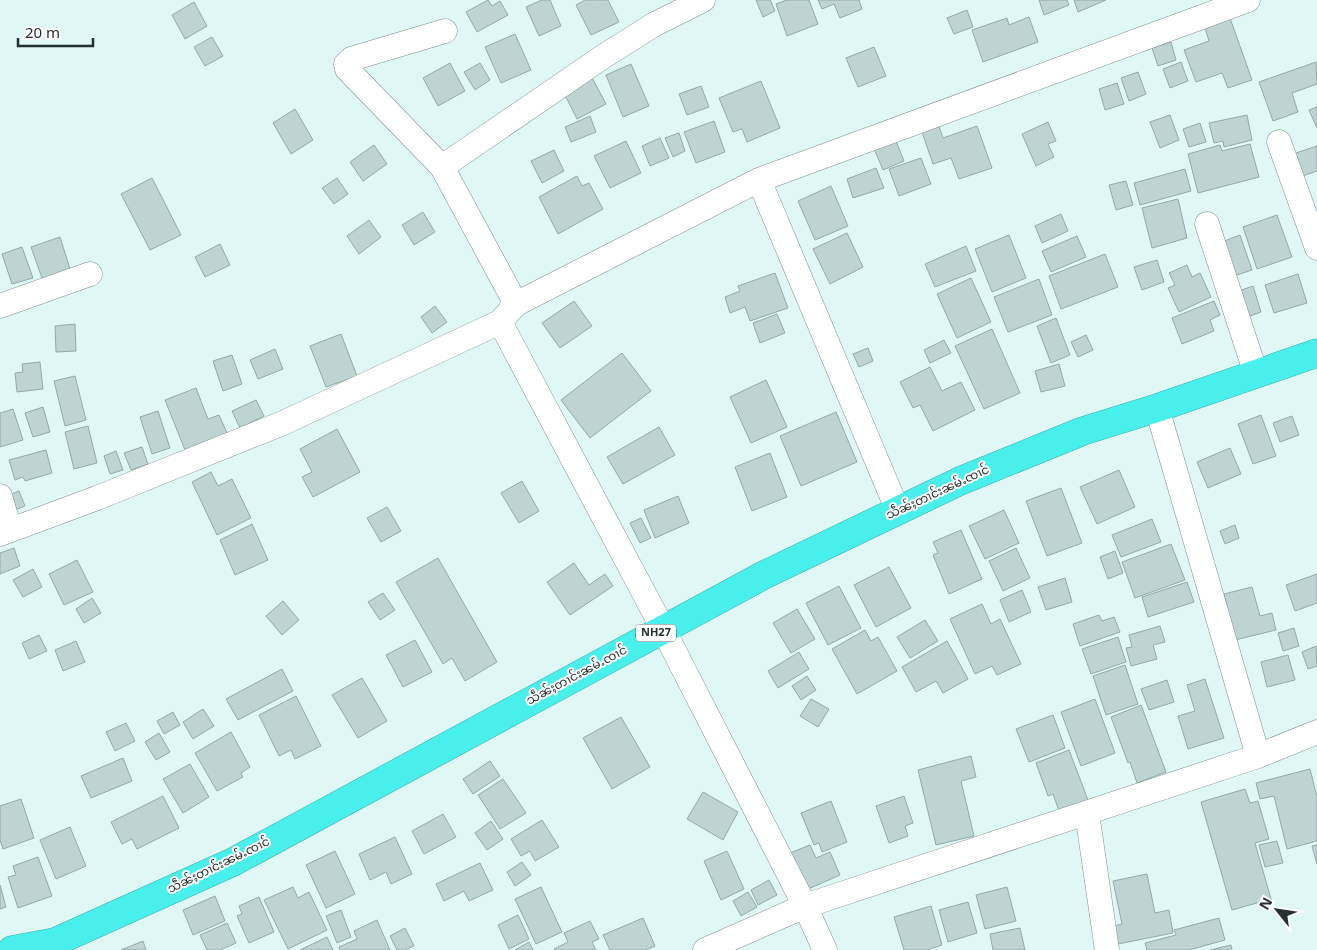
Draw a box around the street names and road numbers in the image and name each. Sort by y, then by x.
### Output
street label: သဵၼ်ႈတၢင်းၼမ်ႉၸၢင် [882,458,994,528]
road number: NH27 [636,624,676,641]
street label: သဵၼ်ႈတၢင်းၼမ်ႉၸၢင် [522,638,633,714]
street label: သဵၼ်ႈတၢင်းၼမ်ႉၸၢင် [163,830,275,902]

